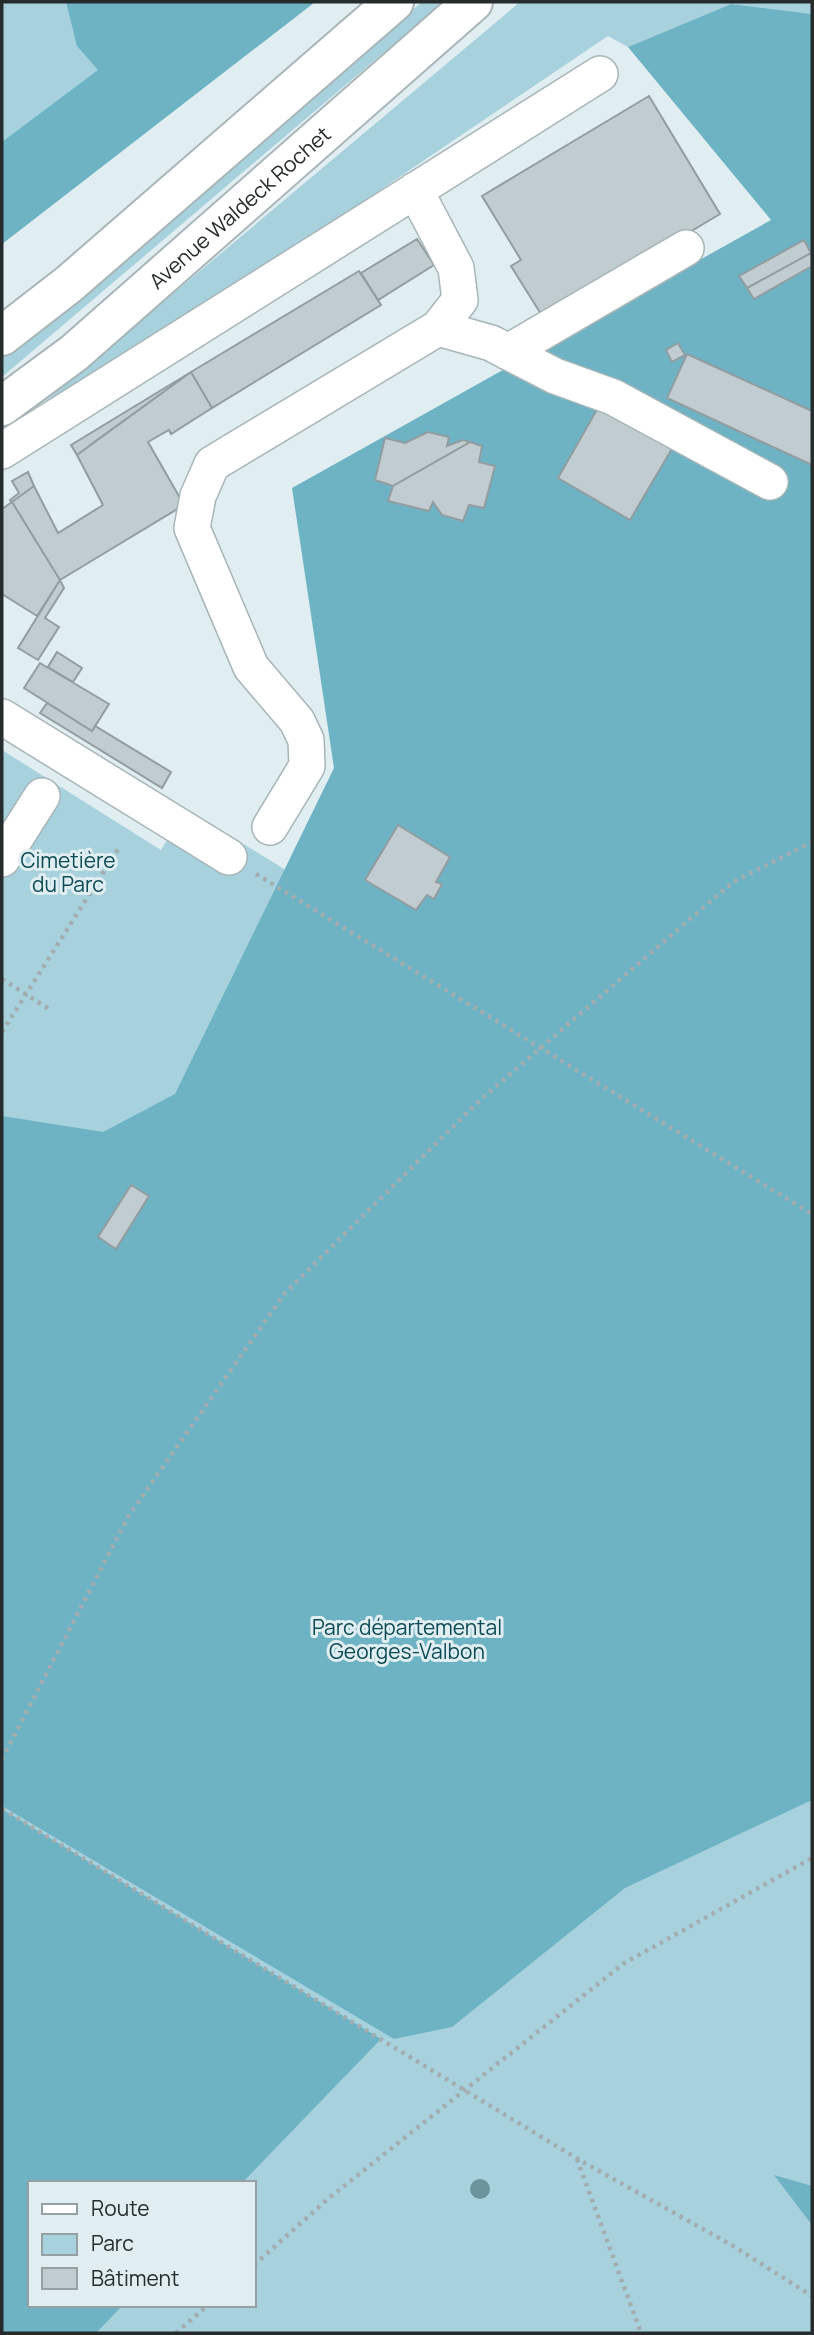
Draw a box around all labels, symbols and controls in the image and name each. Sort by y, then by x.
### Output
street label: Avenue Waldeck Rochet [143,120,336,295]
park label: Cimetière du Parc [20,846,116,898]
park label: Parc départemental Georges-Valbon [312,1613,502,1665]
legend [28,2181,256,2307]
text: Route [91,2194,149,2222]
text: Parc [91,2229,134,2257]
text: Bâtiment [91,2264,179,2292]

